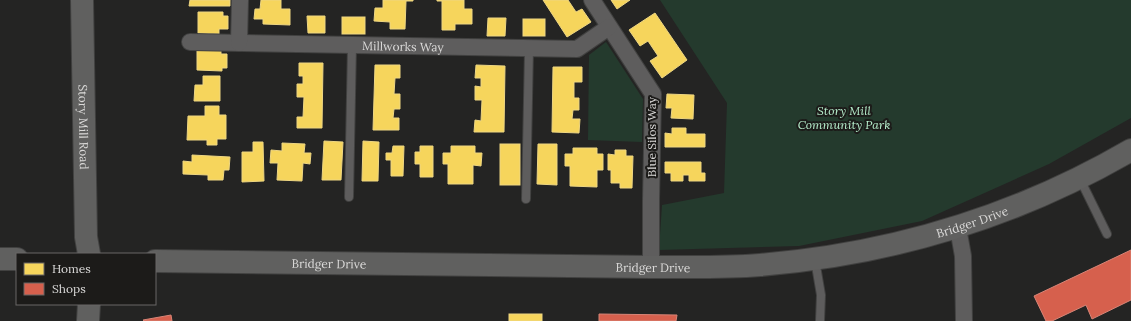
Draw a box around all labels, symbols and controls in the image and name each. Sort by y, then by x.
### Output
street label: Millworks Way [362,38,445,54]
street label: Story Mill Road [76,84,92,170]
street label: Blue Silos Way [644,96,659,177]
park label: Story Mill Community Park [798,103,890,132]
street label: Bridger Drive [934,202,1010,240]
legend [16,253,156,305]
street label: Bridger Drive [292,255,367,271]
street label: Bridger Drive [616,259,691,275]
text: Homes [52,261,91,276]
text: Shops [52,281,86,296]

